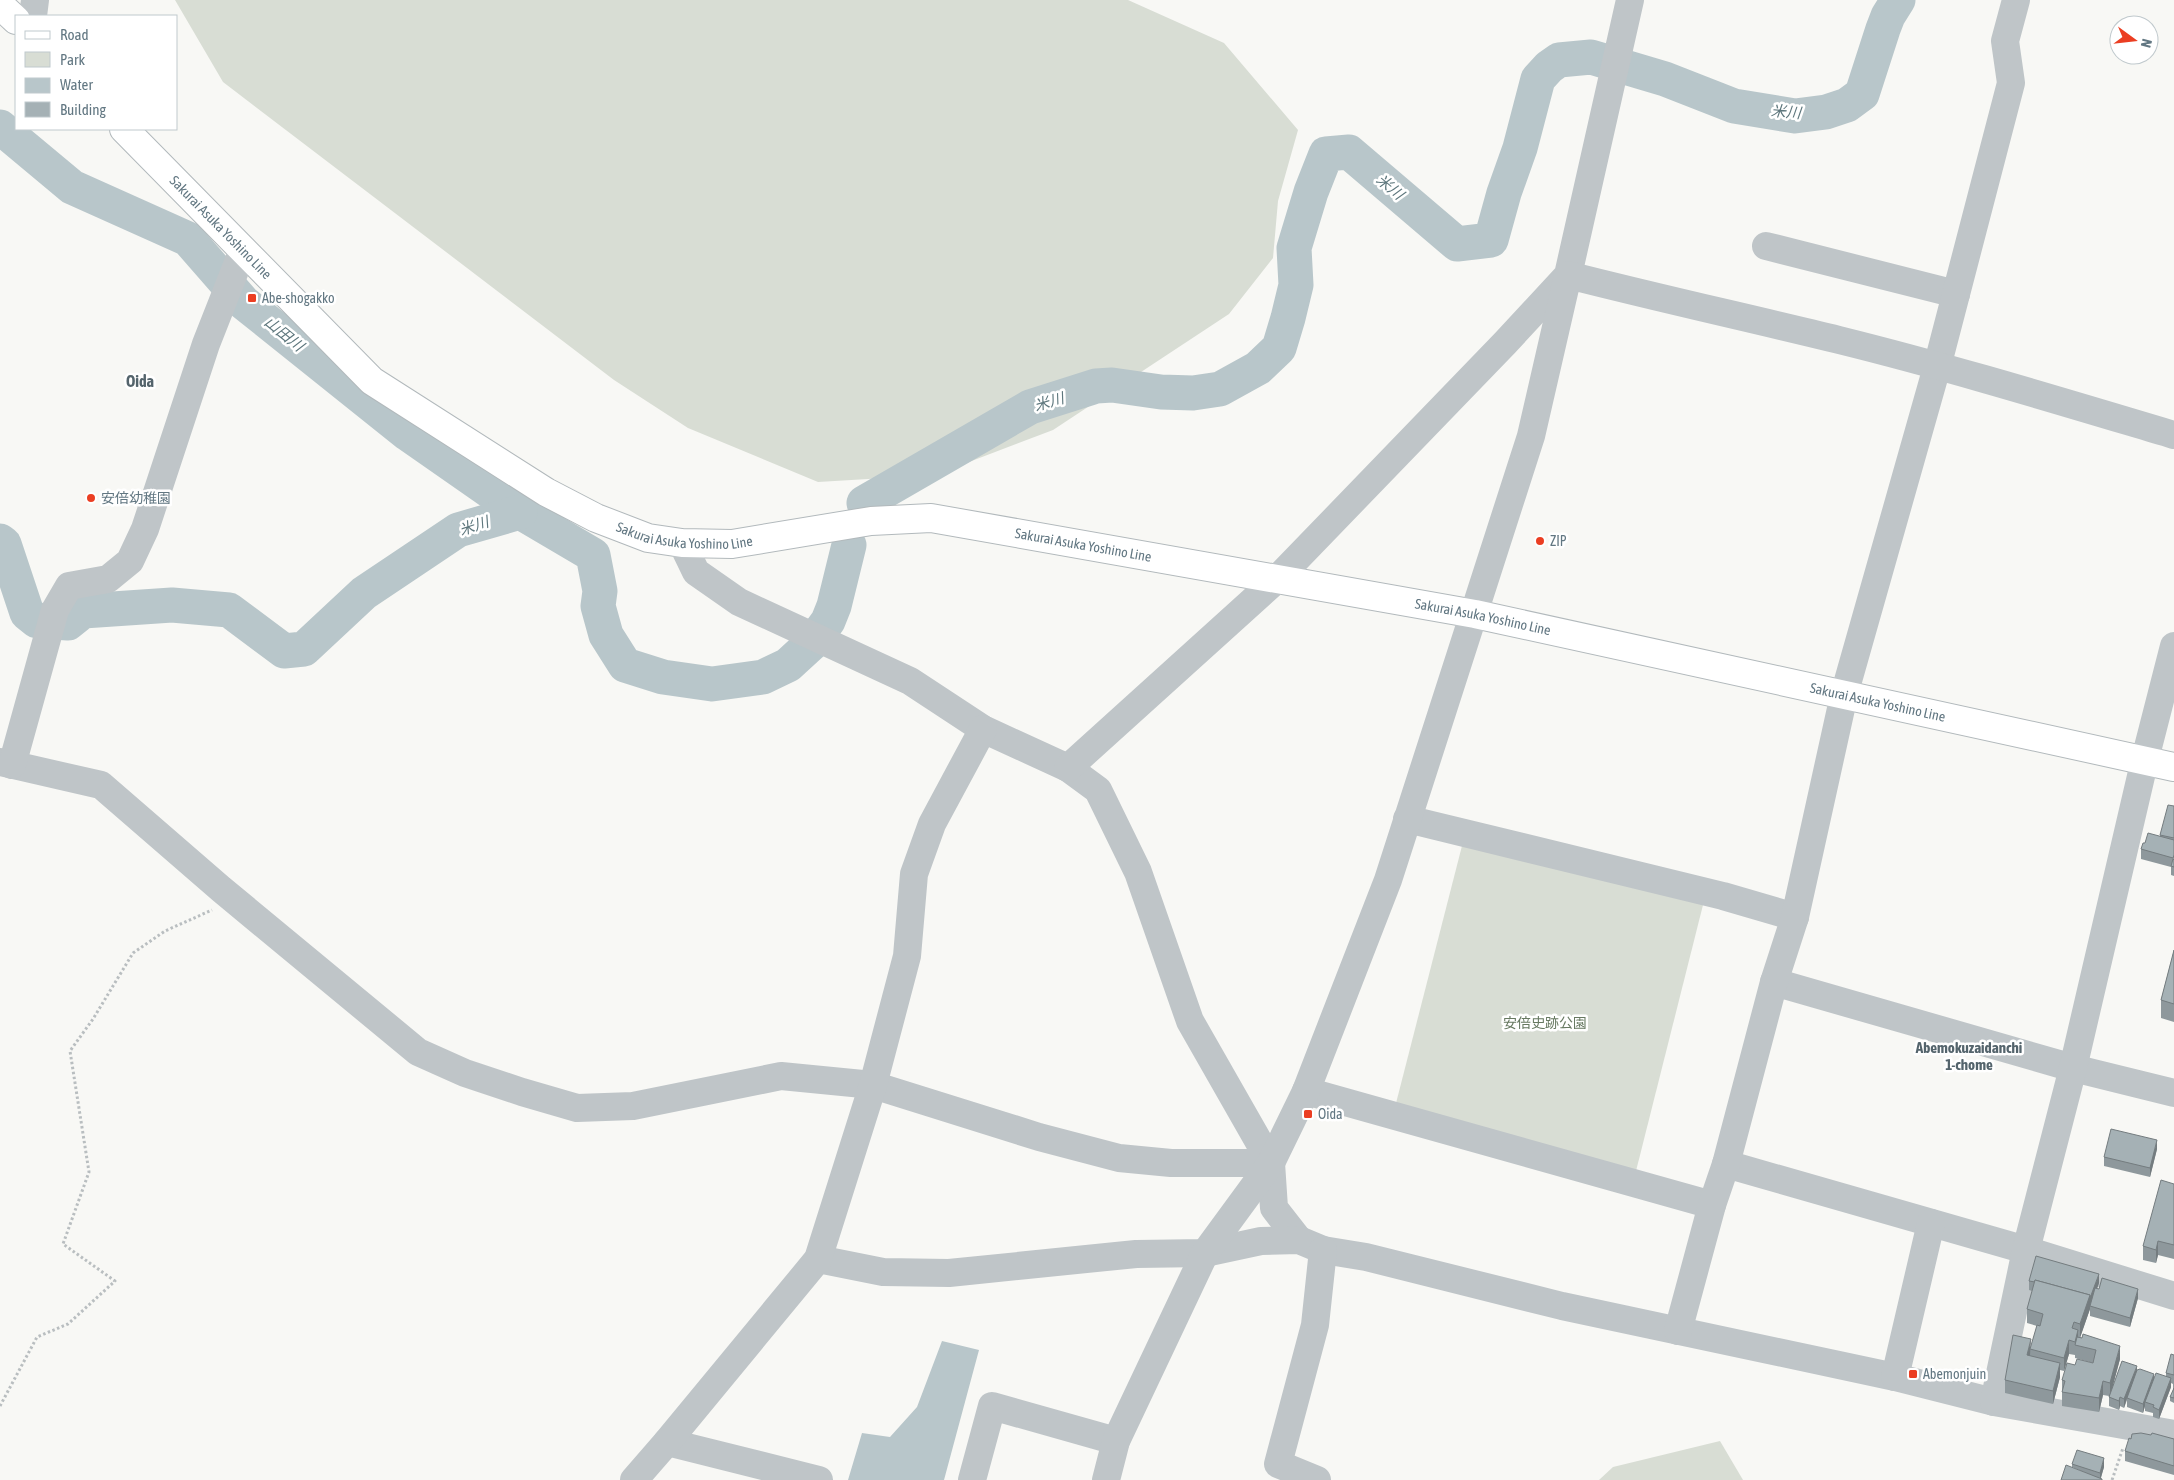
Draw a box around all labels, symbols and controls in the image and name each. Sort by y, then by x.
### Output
legend [15,15,178,130]
north arrow [2109,15,2159,65]
text: Road [60,26,89,43]
text: N [2138,37,2155,49]
text: Park [60,51,85,68]
text: Water [60,76,93,93]
text: Building [60,101,106,118]
water label: 米川 [1770,102,1804,121]
water label: 米川 [1373,170,1409,204]
street label: Sakurai Asuka Yoshino Line [167,173,275,282]
place label: Abe-shogakko [262,290,335,306]
marker: Abe-shogakko [246,292,258,304]
water label: 山田川 [261,313,309,356]
district label: Oida [126,372,154,390]
water label: 米川 [1032,389,1068,414]
place label: 安倍幼稚園 [101,490,171,506]
marker: 安倍幼稚園 [85,492,97,504]
water label: 米川 [457,512,493,538]
street label: Sakurai Asuka Yoshino Line [614,519,754,552]
street label: Sakurai Asuka Yoshino Line [1014,525,1153,565]
place label: ZIP [1550,533,1567,549]
marker: ZIP [1534,535,1546,547]
street label: Sakurai Asuka Yoshino Line [1414,596,1552,638]
street label: Sakurai Asuka Yoshino Line [1808,680,1947,725]
park label: 安倍史跡公園 [1503,1015,1587,1031]
district label: Abemokuzaidanchi 1-chome [1915,1039,2022,1073]
place label: Oida [1318,1106,1343,1122]
marker: Oida [1302,1108,1314,1120]
place label: Abemonjuin [1923,1366,1986,1382]
marker: Abemonjuin [1907,1368,1919,1380]

